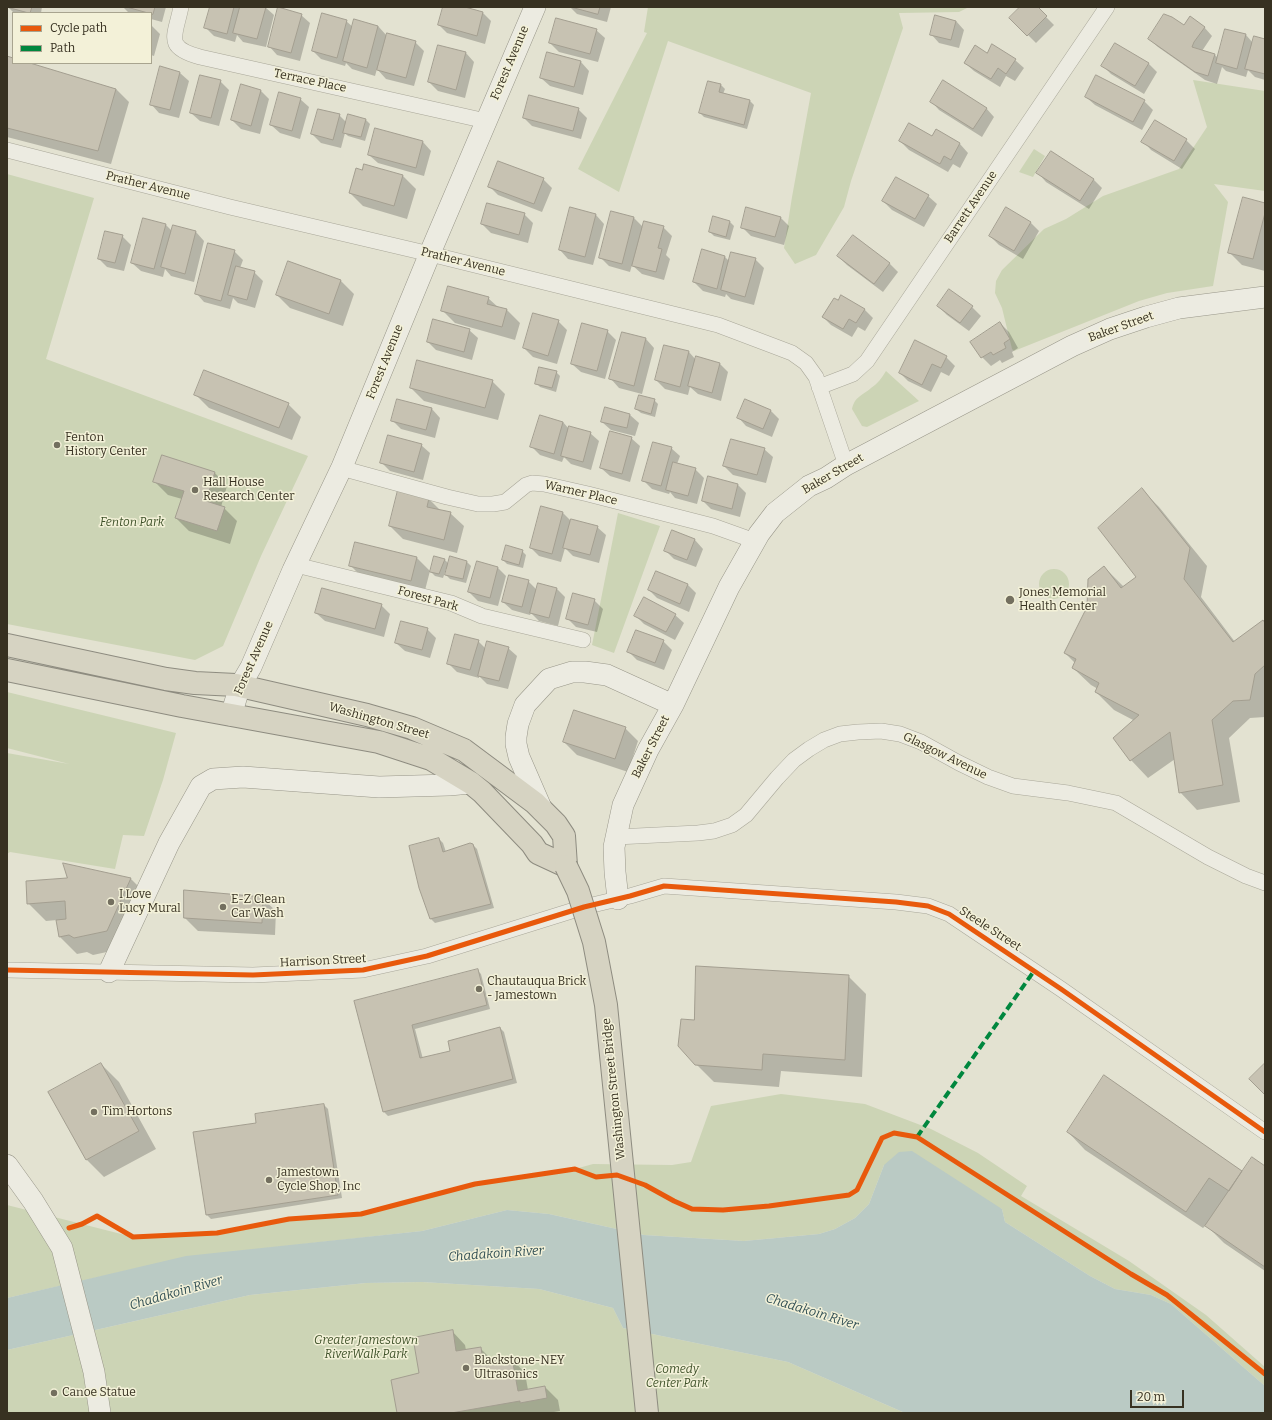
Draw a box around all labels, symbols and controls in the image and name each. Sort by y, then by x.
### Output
legend [12,12,152,64]
text: Cycle path [50,21,107,35]
street label: Forest Avenue [488,24,532,102]
text: Path [50,41,75,55]
street label: Terrace Place [272,66,348,96]
street label: Barrett Avenue [942,168,1000,246]
street label: Prather Avenue [104,169,192,203]
street label: Prather Avenue [419,245,507,279]
street label: Baker Street [1086,309,1156,345]
street label: Forest Avenue [363,323,407,401]
place label: Fenton History Center [65,431,147,459]
marker: Fenton History Center [52,440,62,450]
street label: Baker Street [800,451,866,497]
place label: Hall House Research Center [203,476,295,504]
street label: Warner Place [543,478,619,508]
marker: Hall House Research Center [190,485,200,495]
park label: Fenton Park [100,516,164,530]
street label: Forest Park [396,583,460,615]
place label: Jones Memorial Health Center [1019,586,1106,614]
marker: Jones Memorial Health Center [1004,594,1016,606]
street label: Forest Avenue [231,619,277,697]
street label: Washington Street [327,700,431,742]
street label: Baker Street [629,713,673,781]
street label: Glasgow Avenue [901,729,989,783]
place label: I Love Lucy Mural [119,888,181,916]
place label: E-Z Clean Car Wash [231,893,285,921]
marker: I Love Lucy Mural [106,897,116,907]
marker: E-Z Clean Car Wash [218,902,228,912]
street label: Steele Street [956,904,1024,954]
street label: Harrison Street [280,952,366,970]
place label: Chautauqua Brick - Jamestown [487,975,586,1003]
marker: Chautauqua Brick - Jamestown [474,984,484,994]
street label: Washington Street Bridge [599,1017,629,1161]
place label: Tim Hortons [102,1105,172,1119]
marker: Tim Hortons [89,1107,99,1117]
place label: Jamestown Cycle Shop, Inc [277,1166,361,1194]
marker: Jamestown Cycle Shop, Inc [264,1175,274,1185]
water label: Chadakoin River [448,1243,544,1265]
water label: Chadakoin River [128,1272,224,1314]
water label: Chadakoin River [764,1291,860,1333]
park label: Greater Jamestown RiverWalk Park [314,1334,418,1362]
place label: Blackstone-NEY Ultrasonics [474,1354,565,1382]
marker: Blackstone-NEY Ultrasonics [461,1363,471,1373]
park label: Comedy Center Park [646,1363,708,1391]
scale bar [1132,1382,1186,1408]
place label: Canoe Statue [62,1386,136,1400]
marker: Canoe Statue [49,1388,59,1398]
text: 20 m [1137,1390,1165,1404]

